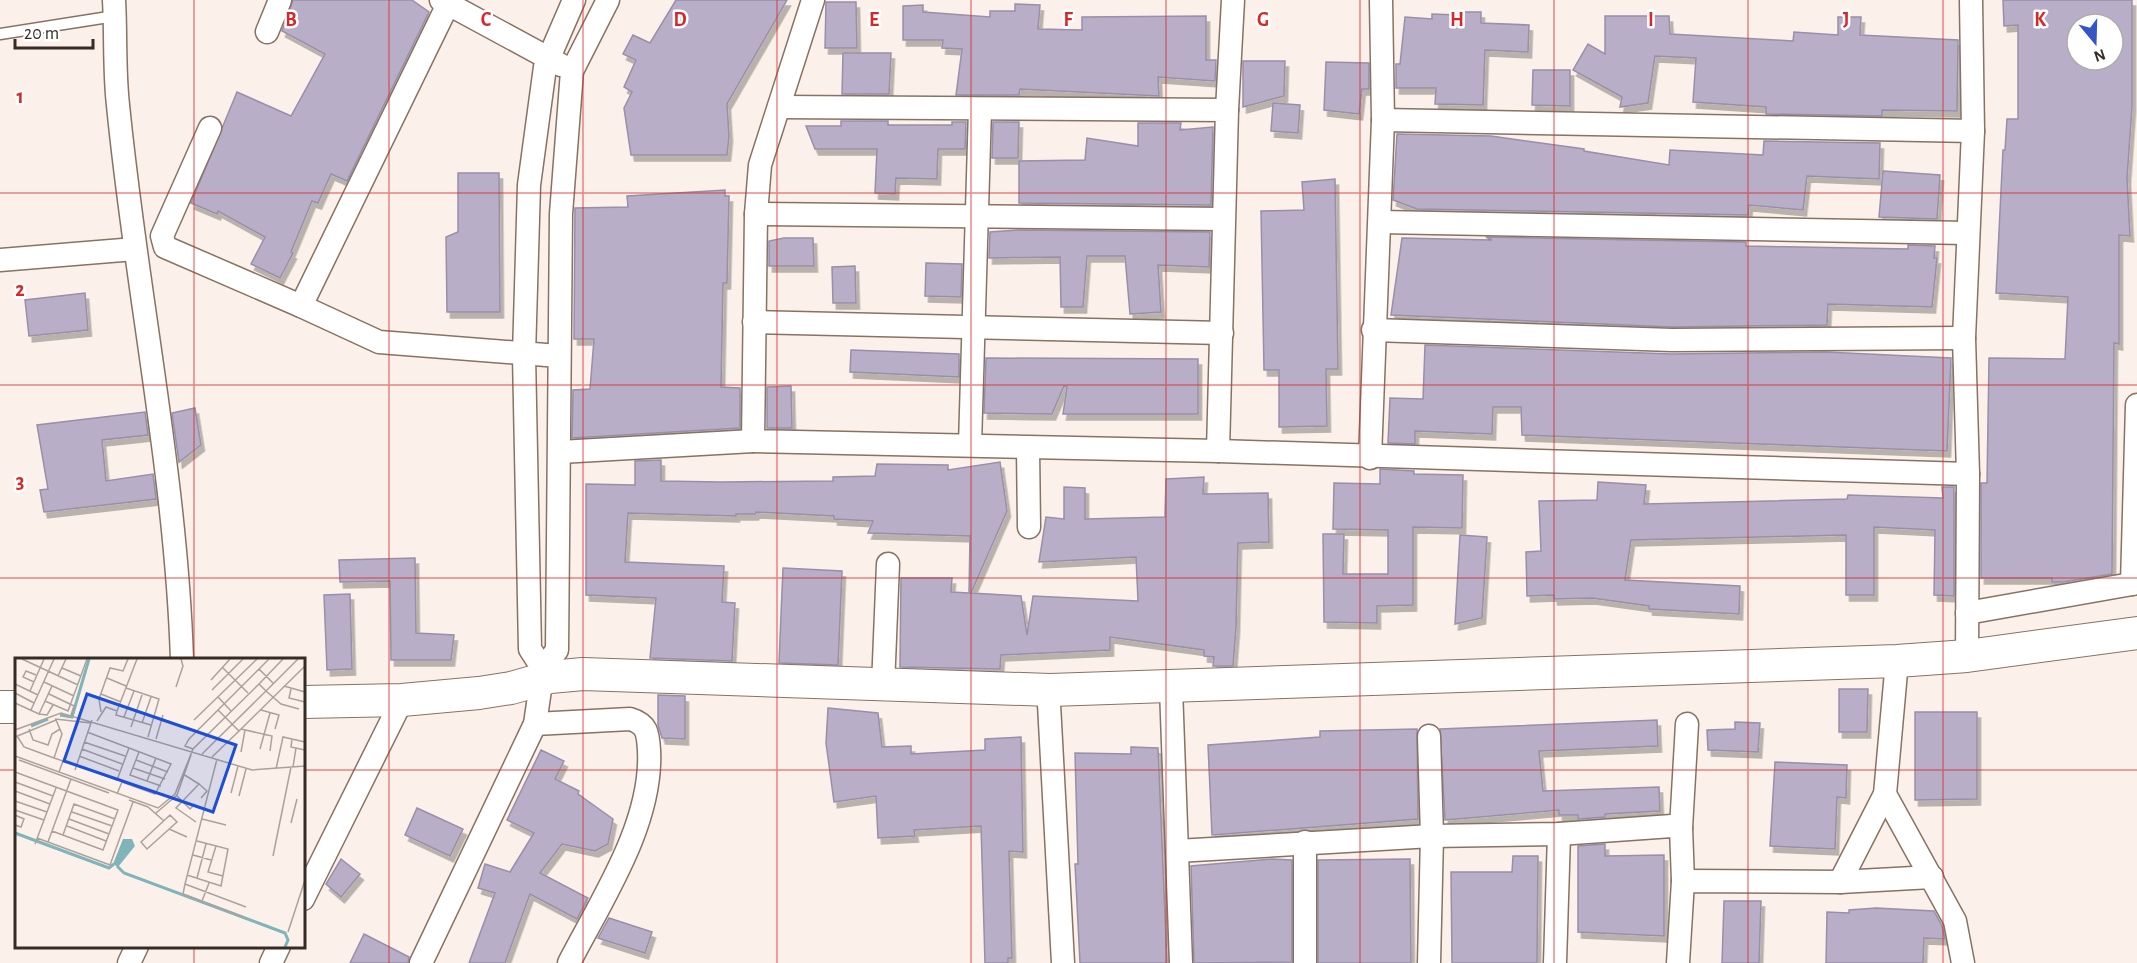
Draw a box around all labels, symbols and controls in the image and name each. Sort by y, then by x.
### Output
text: B [285,10,297,30]
text: C [481,10,492,30]
text: D [673,10,687,30]
text: E [869,10,879,30]
text: F [1063,10,1073,30]
text: G [1257,10,1269,30]
text: H [1450,10,1464,30]
text: I [1648,10,1654,30]
text: J [1843,10,1849,30]
text: K [2034,10,2046,30]
scale bar [15,12,93,50]
north arrow [2065,12,2125,72]
text: 20 m [24,25,59,43]
text: N [2092,46,2107,65]
text: 1 [16,87,24,107]
text: 2 [15,280,25,300]
text: 3 [16,472,24,492]
inset map [15,658,304,948]

